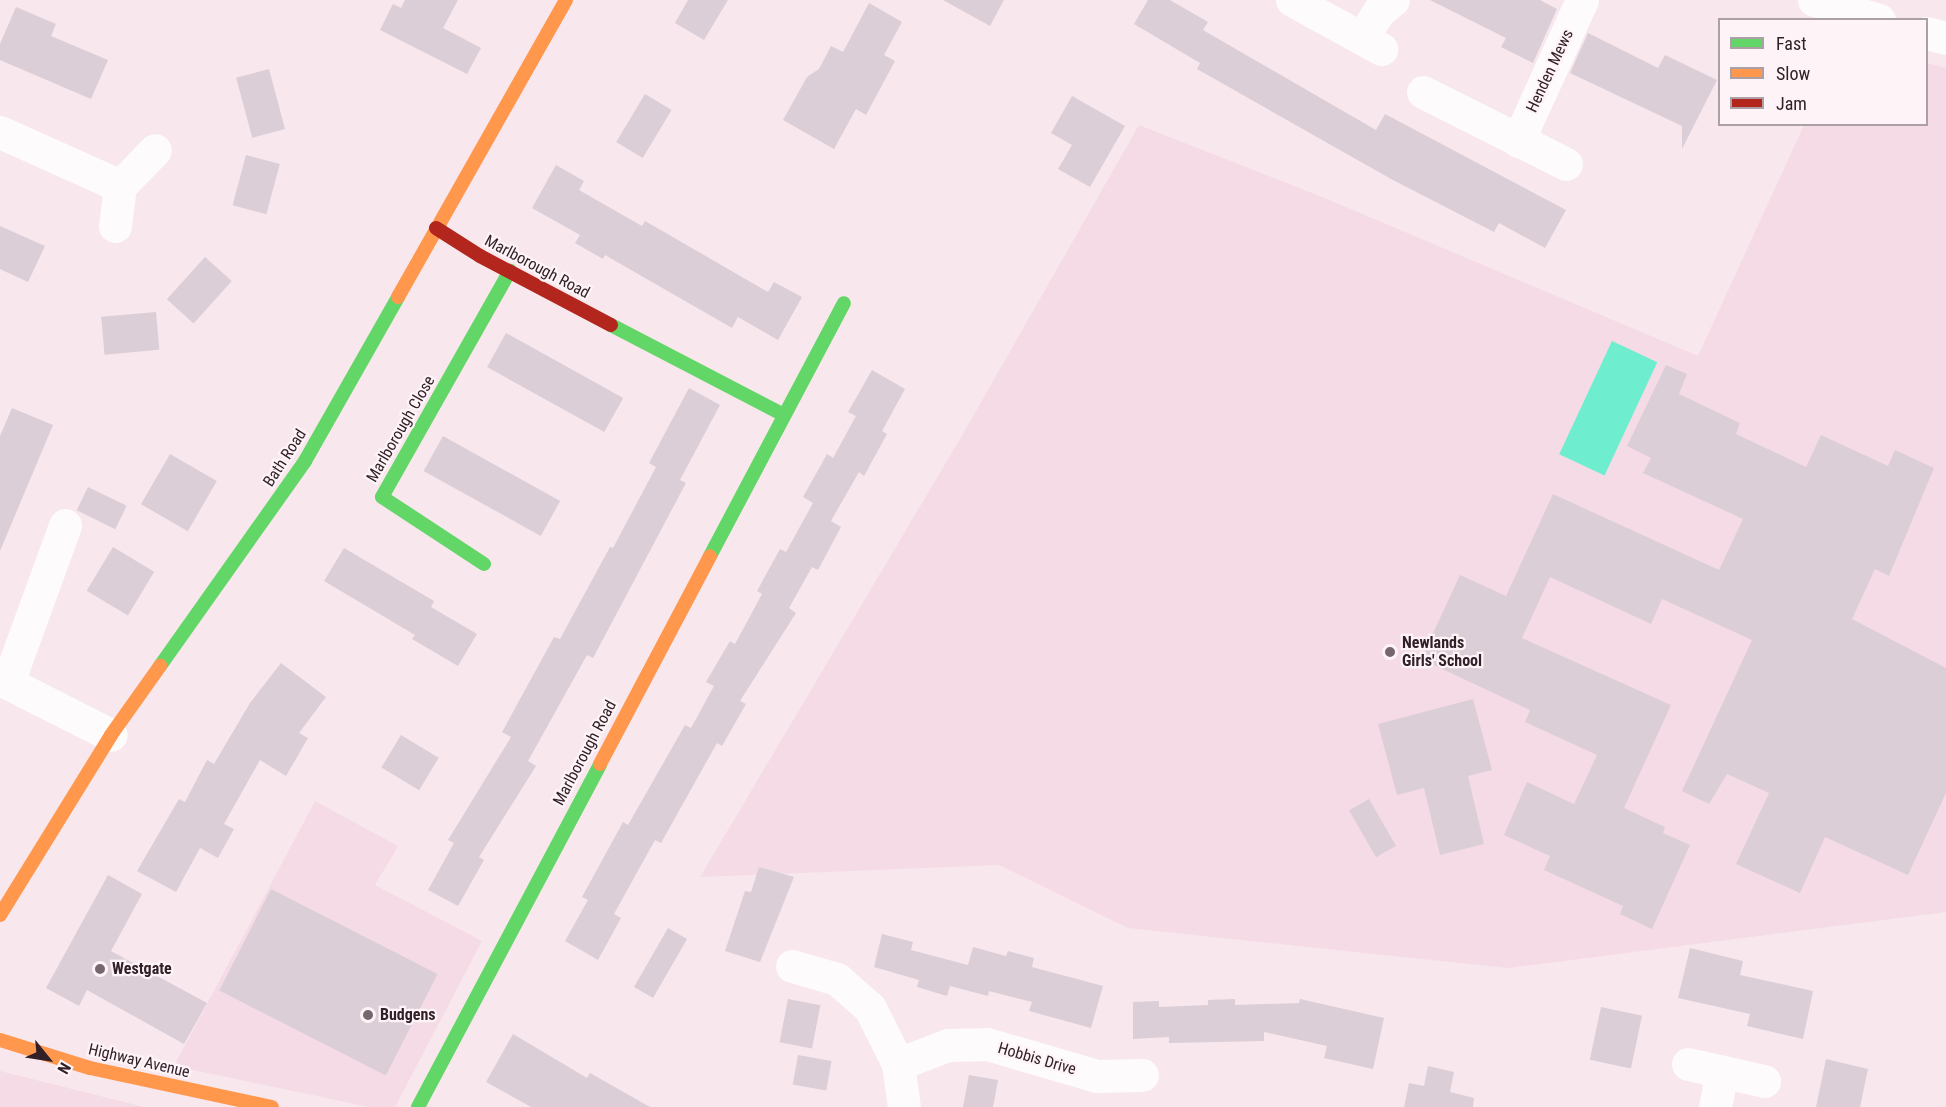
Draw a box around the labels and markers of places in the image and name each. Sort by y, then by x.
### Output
place label: Newlands Girls' School [1402,633,1482,671]
marker: Newlands Girls' School [1383,645,1397,659]
place label: Westgate [112,959,172,979]
marker: Westgate [93,962,107,976]
place label: Budgens [380,1005,436,1025]
marker: Budgens [361,1008,375,1022]

